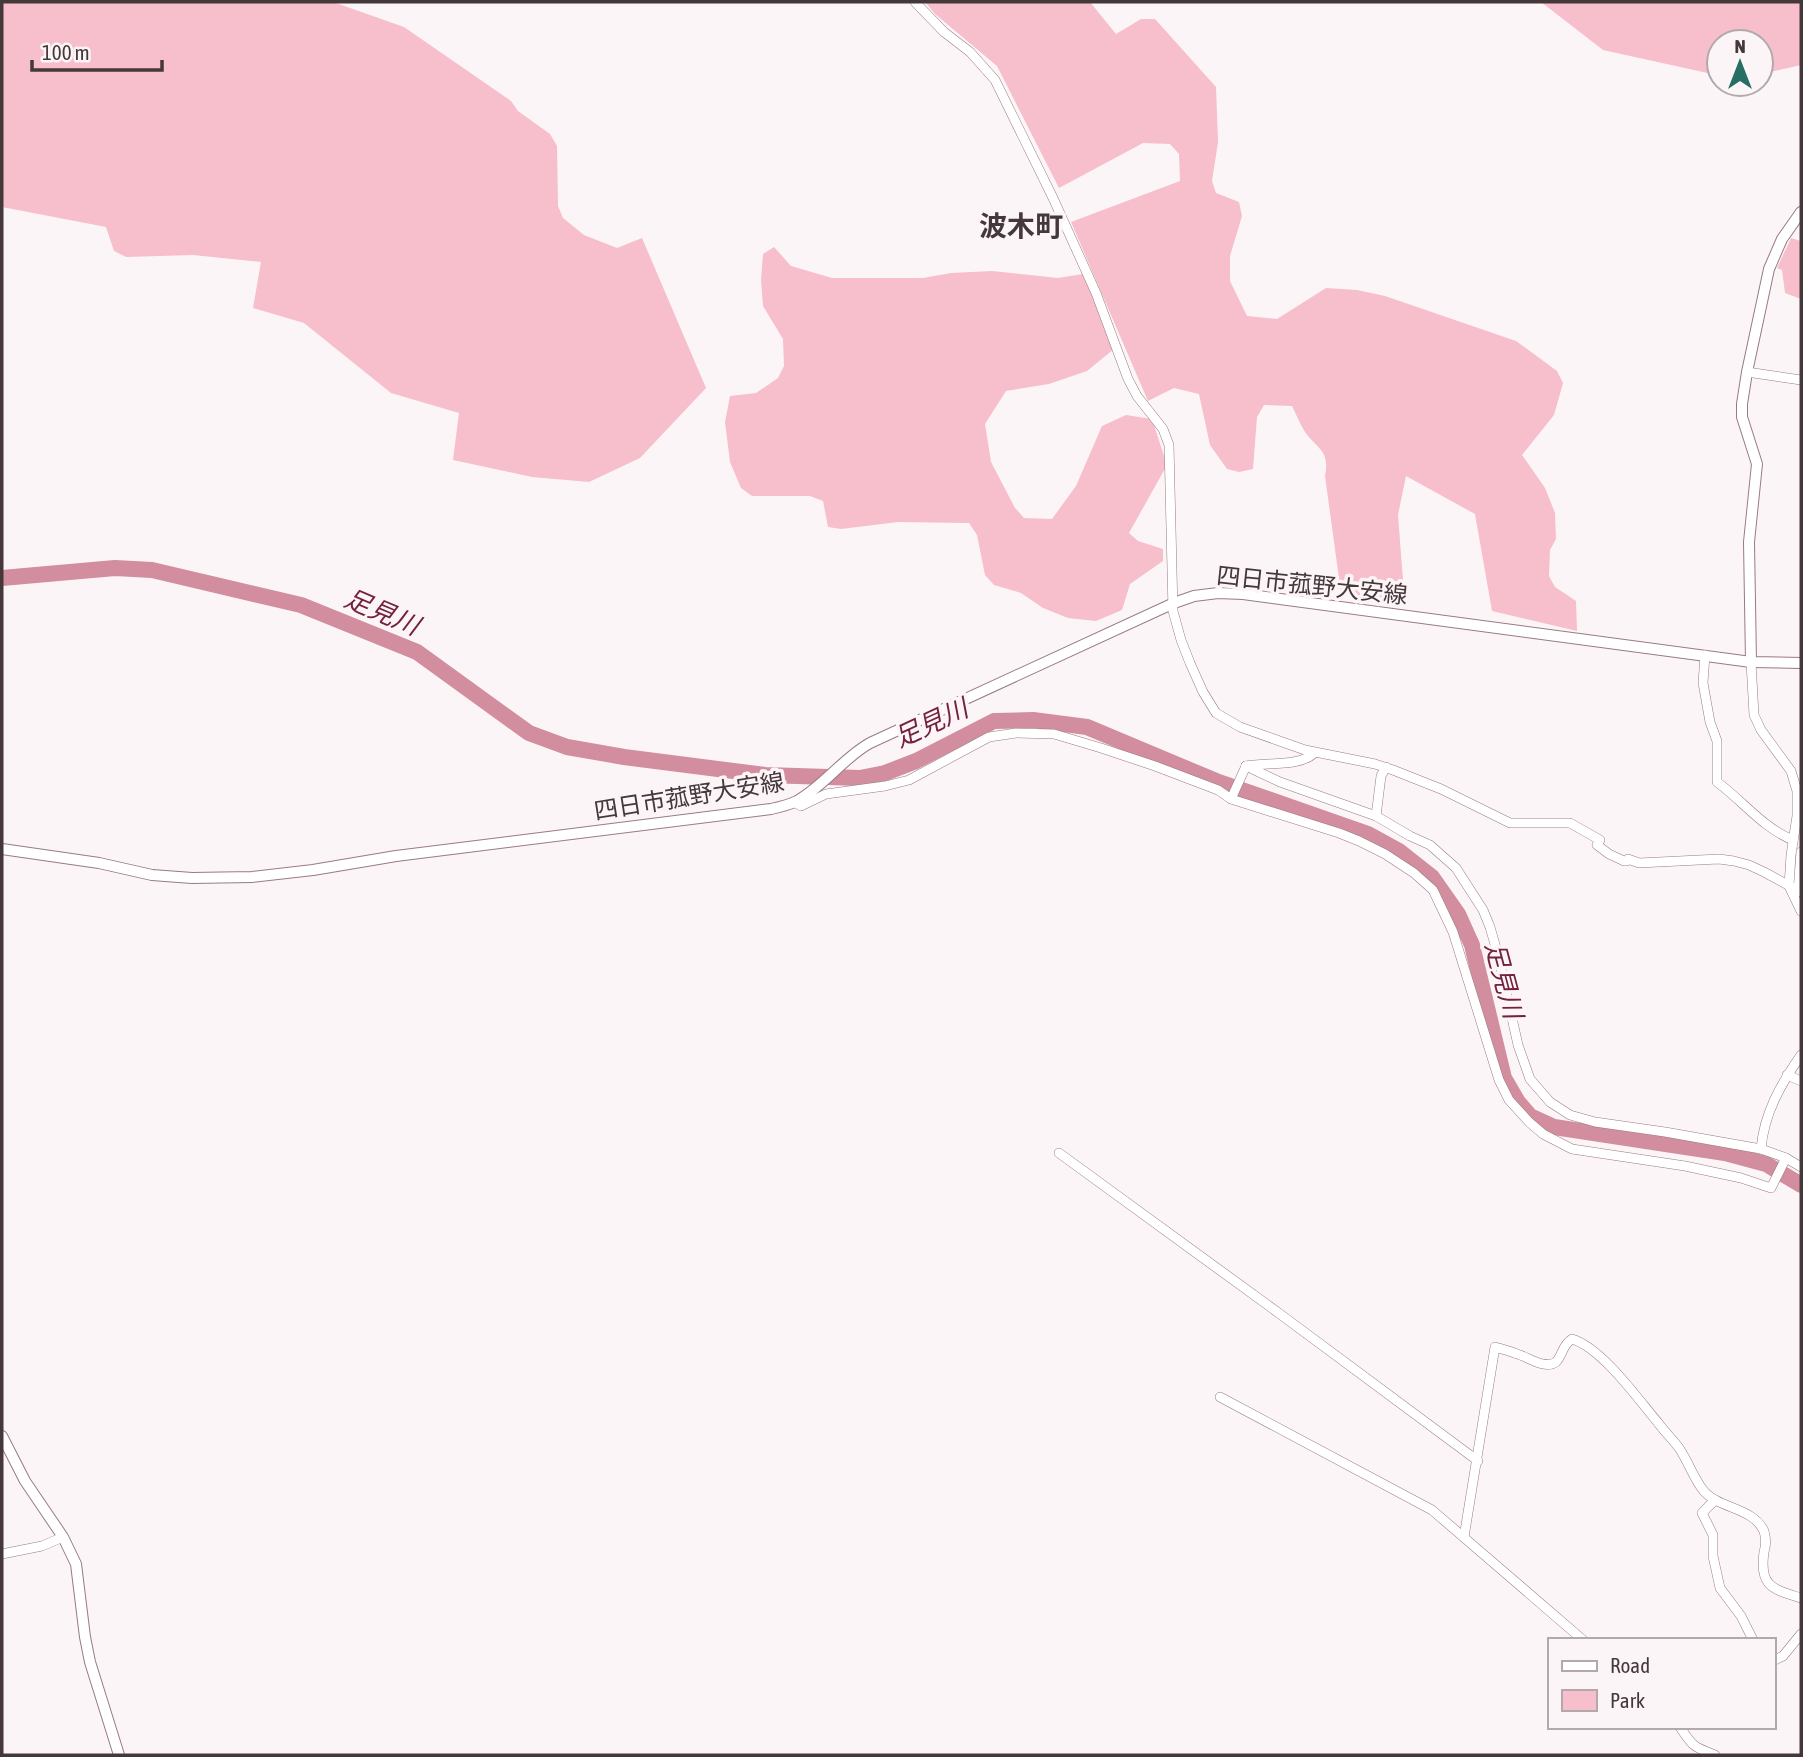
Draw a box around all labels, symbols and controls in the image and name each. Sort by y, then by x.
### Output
scale bar [32,28,161,72]
north arrow [1705,28,1775,98]
text: N [1734,35,1746,57]
text: 100 m [42,40,90,64]
district label: 波木町 [979,210,1063,242]
street label: 四日市菰野大安線 [1215,562,1409,608]
water label: 足見川 [340,583,427,642]
water label: 足見川 [889,692,975,753]
street label: 四日市菰野大安線 [592,768,786,824]
water label: 足見川 [1479,938,1529,1024]
legend [1548,1638,1775,1729]
text: Road [1610,1653,1650,1677]
text: Park [1610,1688,1645,1712]

